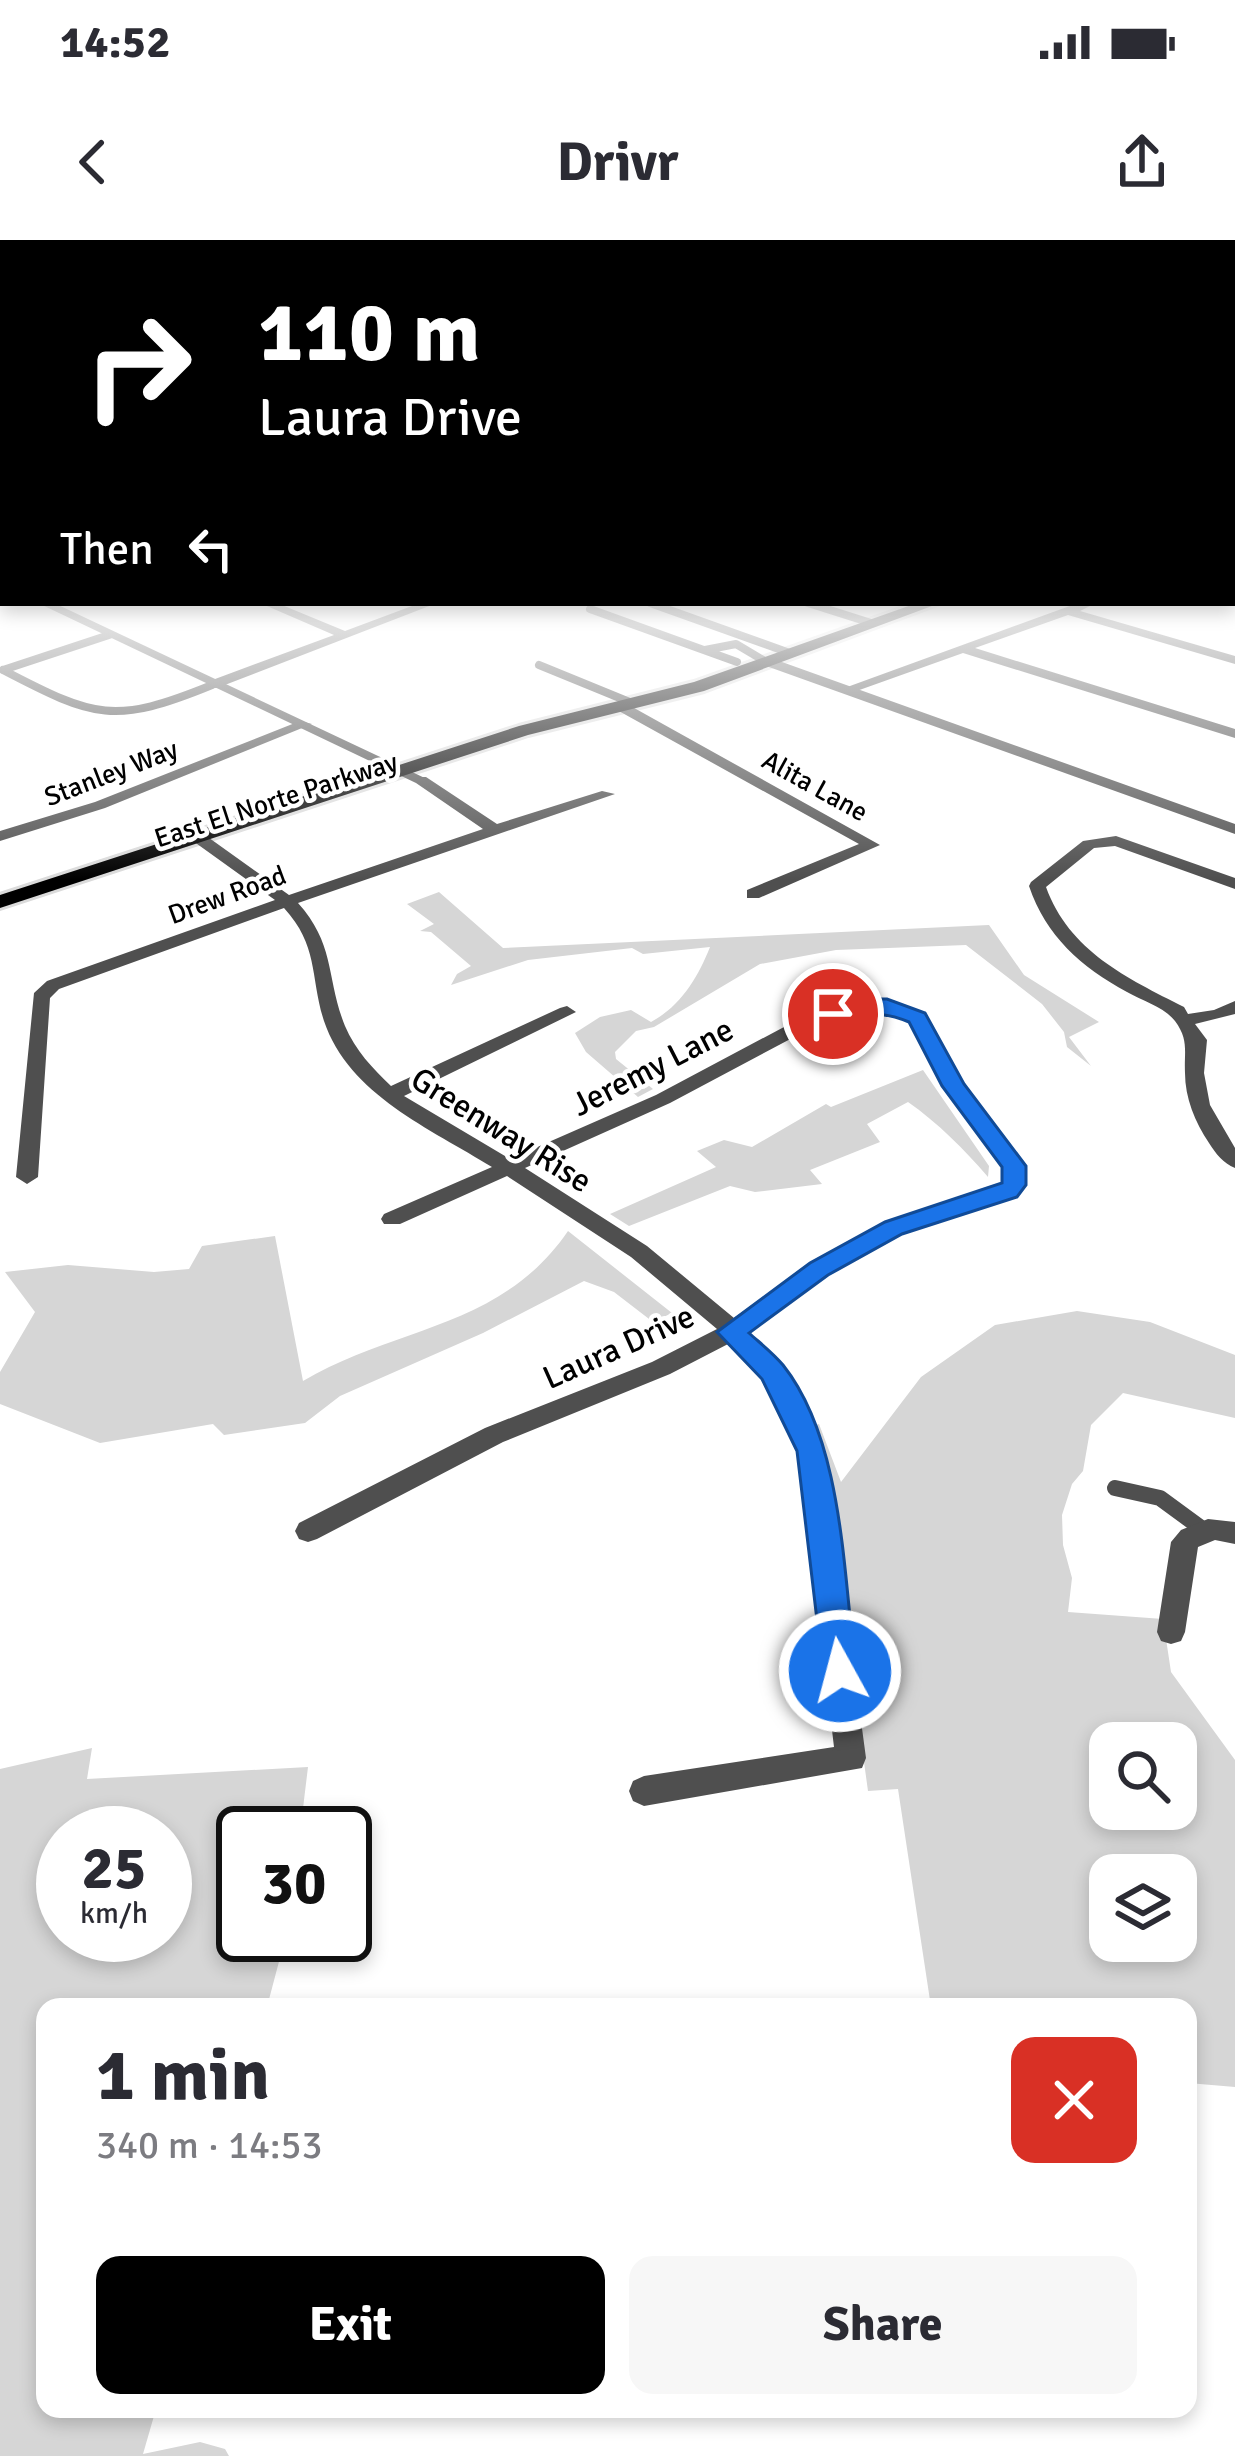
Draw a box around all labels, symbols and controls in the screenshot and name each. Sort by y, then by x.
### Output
text: 14:52 [60,15,170,70]
icon: back [60,129,126,195]
text: Drivr [557,129,678,196]
icon: share [1109,129,1175,195]
text: 110 m [258,281,480,385]
icon: right [60,288,216,444]
text: Laura Drive [258,384,522,451]
icon: left [178,516,244,582]
text: Then [60,522,154,577]
street label: Stanley Way [40,733,183,814]
street label: Alita Lane [756,744,874,829]
street label: East El Norte Parkway [150,745,402,855]
street label: Drew Road [164,859,291,932]
pin [782,963,884,1065]
icon: arrive [800,981,866,1047]
street label: Jeremy Lane [565,1009,740,1126]
street label: Greenway Rise [403,1058,599,1202]
street label: Laura Drive [537,1296,701,1399]
position arrow [777,1608,903,1734]
map controls [1089,1722,1197,1962]
button: search [1089,1722,1197,1830]
speed limit sign: 30 [216,1806,372,1962]
text: 25 [82,1832,146,1906]
button: layers [1089,1854,1197,1962]
text: km/h [80,1895,148,1932]
text: 1 min [96,2031,270,2120]
button: close [1011,2037,1137,2163]
text: 340 m · 14:53 [96,2121,323,2169]
button: Exit [96,2256,605,2394]
button: Share [629,2256,1137,2394]

